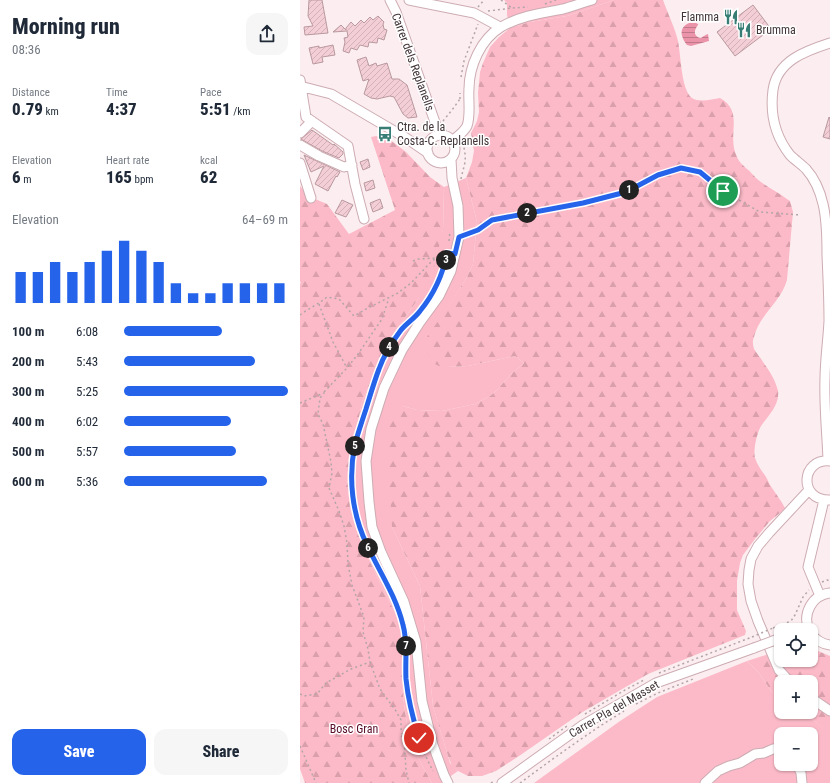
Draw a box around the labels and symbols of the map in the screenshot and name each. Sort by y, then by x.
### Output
restaurant icon: Flamma [722,8,740,26]
place label: Flamma [681,10,719,24]
street label: Carrer dels Replanells [389,11,437,113]
restaurant icon: Brumma [735,21,753,39]
place label: Brumma [756,23,796,37]
place label: Ctra. de la Costa-C. Replanells [397,120,489,148]
bus stop icon: Ctra. de la Costa-C. Replanells [376,125,394,143]
pin [706,174,740,208]
pin: 1 [619,180,639,200]
pin: 2 [517,203,537,223]
pin: 3 [436,250,456,270]
pin: 4 [379,337,399,357]
pin: 5 [345,436,365,456]
pin: 6 [358,538,378,558]
pin: 7 [396,636,416,656]
street label: Carrer Pla del Masset [566,677,662,740]
pin [402,721,436,755]
park label: Bosc Gran [330,722,378,736]

